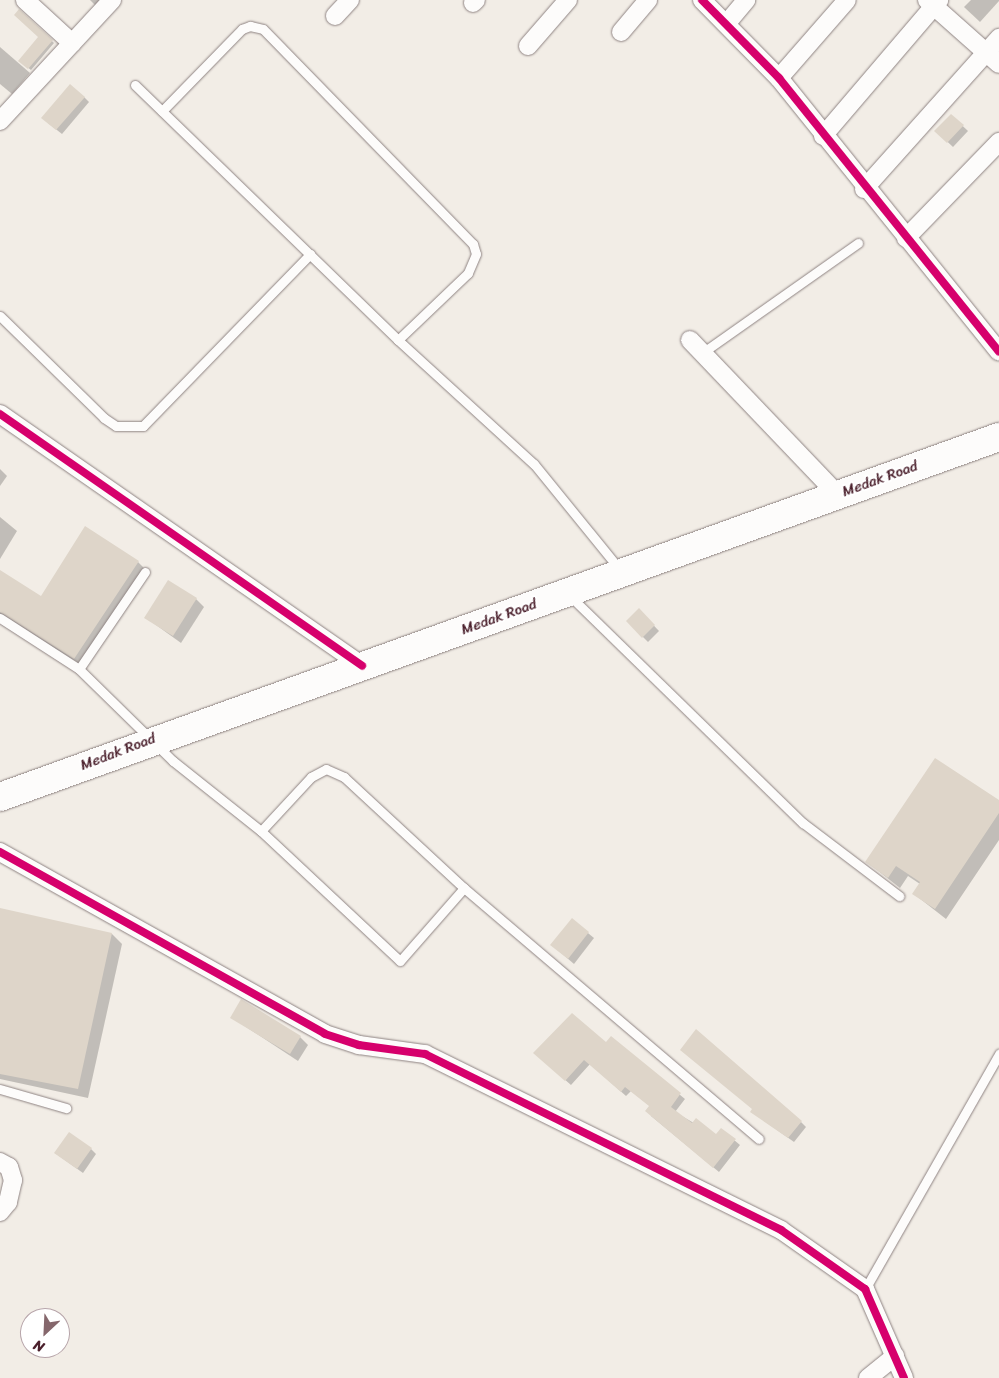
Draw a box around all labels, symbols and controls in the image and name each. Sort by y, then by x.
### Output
street label: Medak Road [840,457,920,501]
street label: Medak Road [459,595,539,639]
street label: Medak Road [78,729,158,775]
north arrow [20,1308,70,1358]
text: N [29,1333,49,1360]

